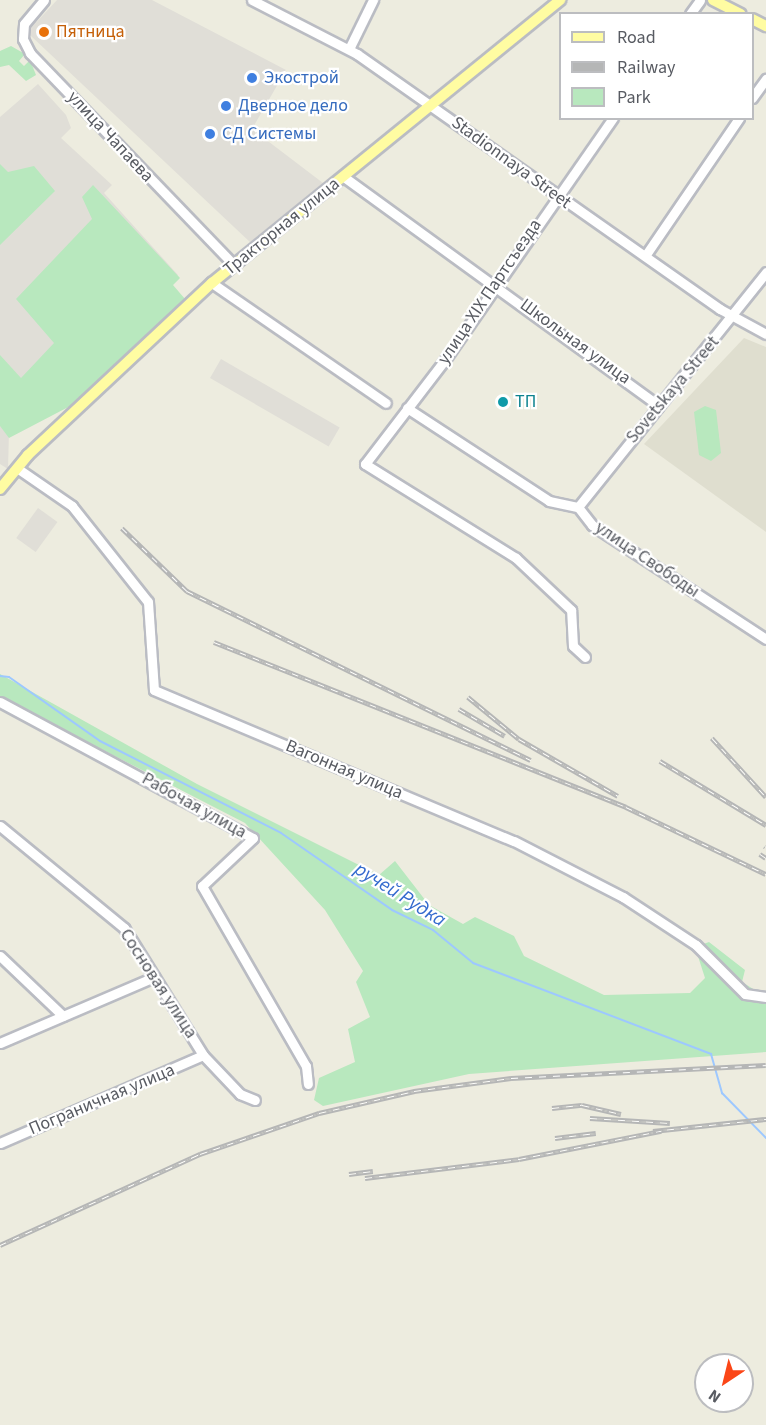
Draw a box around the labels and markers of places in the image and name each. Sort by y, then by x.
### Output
place label: Пятница [56,21,125,43]
marker: Пятница [37,25,51,39]
place label: Экострой [264,67,339,89]
marker: Экострой [245,71,259,85]
place label: Дверное дело [238,95,348,117]
marker: Дверное дело [219,99,233,113]
place label: СД Системы [222,123,316,145]
marker: СД Системы [203,127,217,141]
place label: ТП [515,391,536,413]
marker: ТП [496,395,510,409]

